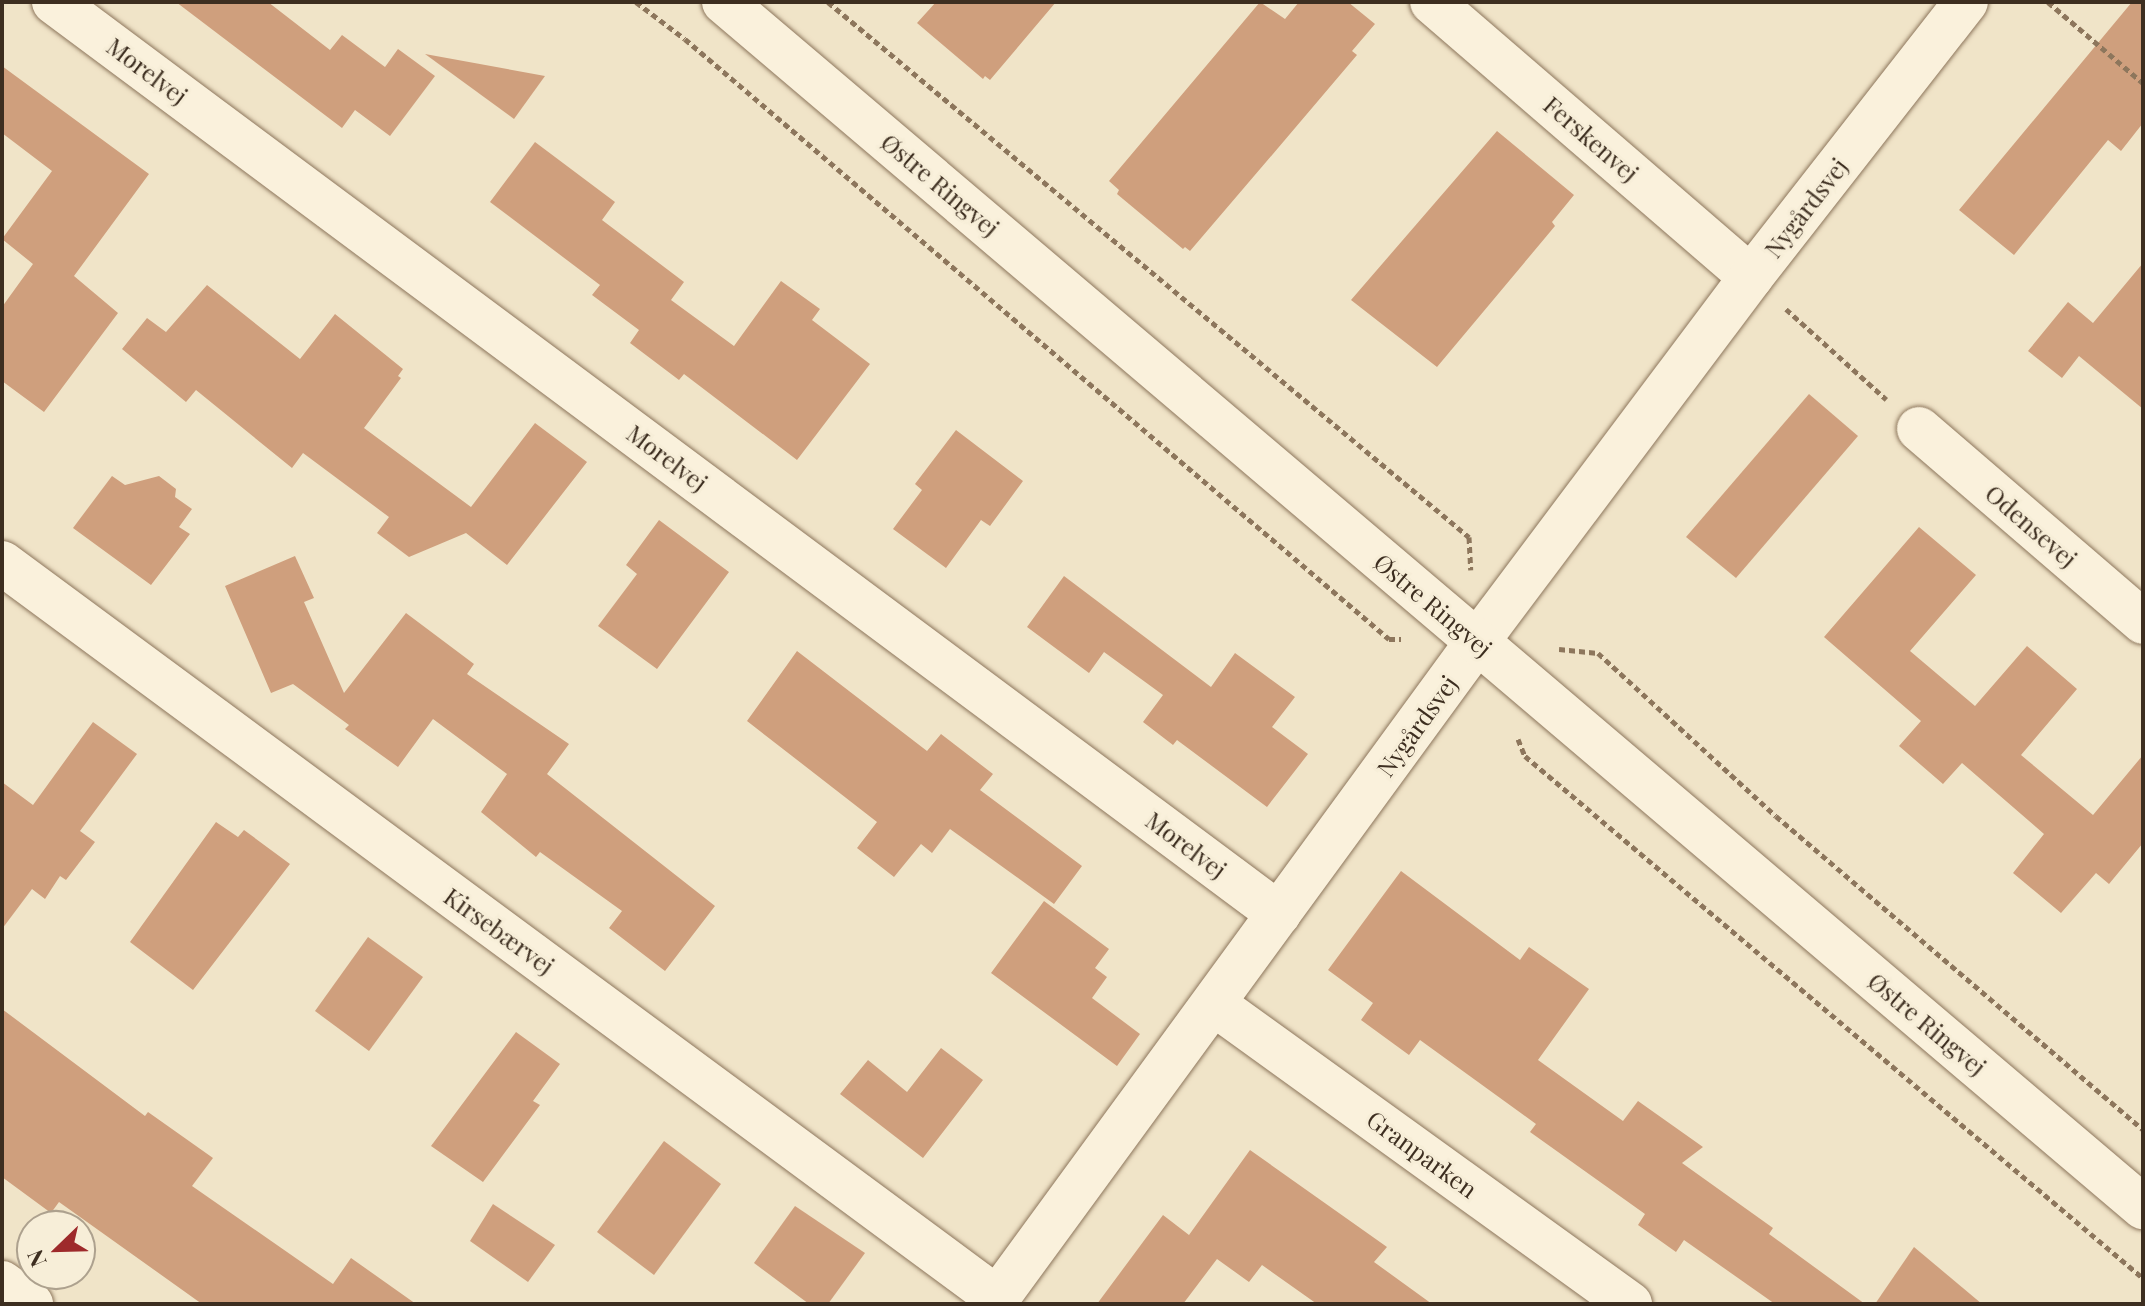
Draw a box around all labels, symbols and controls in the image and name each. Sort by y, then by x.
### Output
street label: Morelvej [101,32,193,110]
street label: Ferskenvej [1538,90,1644,188]
street label: Østre Ringvej [875,128,1005,242]
street label: Nygårdsvej [1758,153,1854,263]
street label: Morelvej [621,419,713,497]
street label: Odensevej [1980,479,2082,573]
street label: Østre Ringvej [1368,548,1498,662]
street label: Nygårdsvej [1371,670,1463,782]
street label: Morelvej [1140,806,1232,884]
street label: Kirsebærvej [439,882,559,980]
street label: Østre Ringvej [1862,967,1992,1081]
street label: Granparken [1361,1104,1483,1204]
north arrow [16,1210,96,1290]
text: N [19,1245,53,1272]

